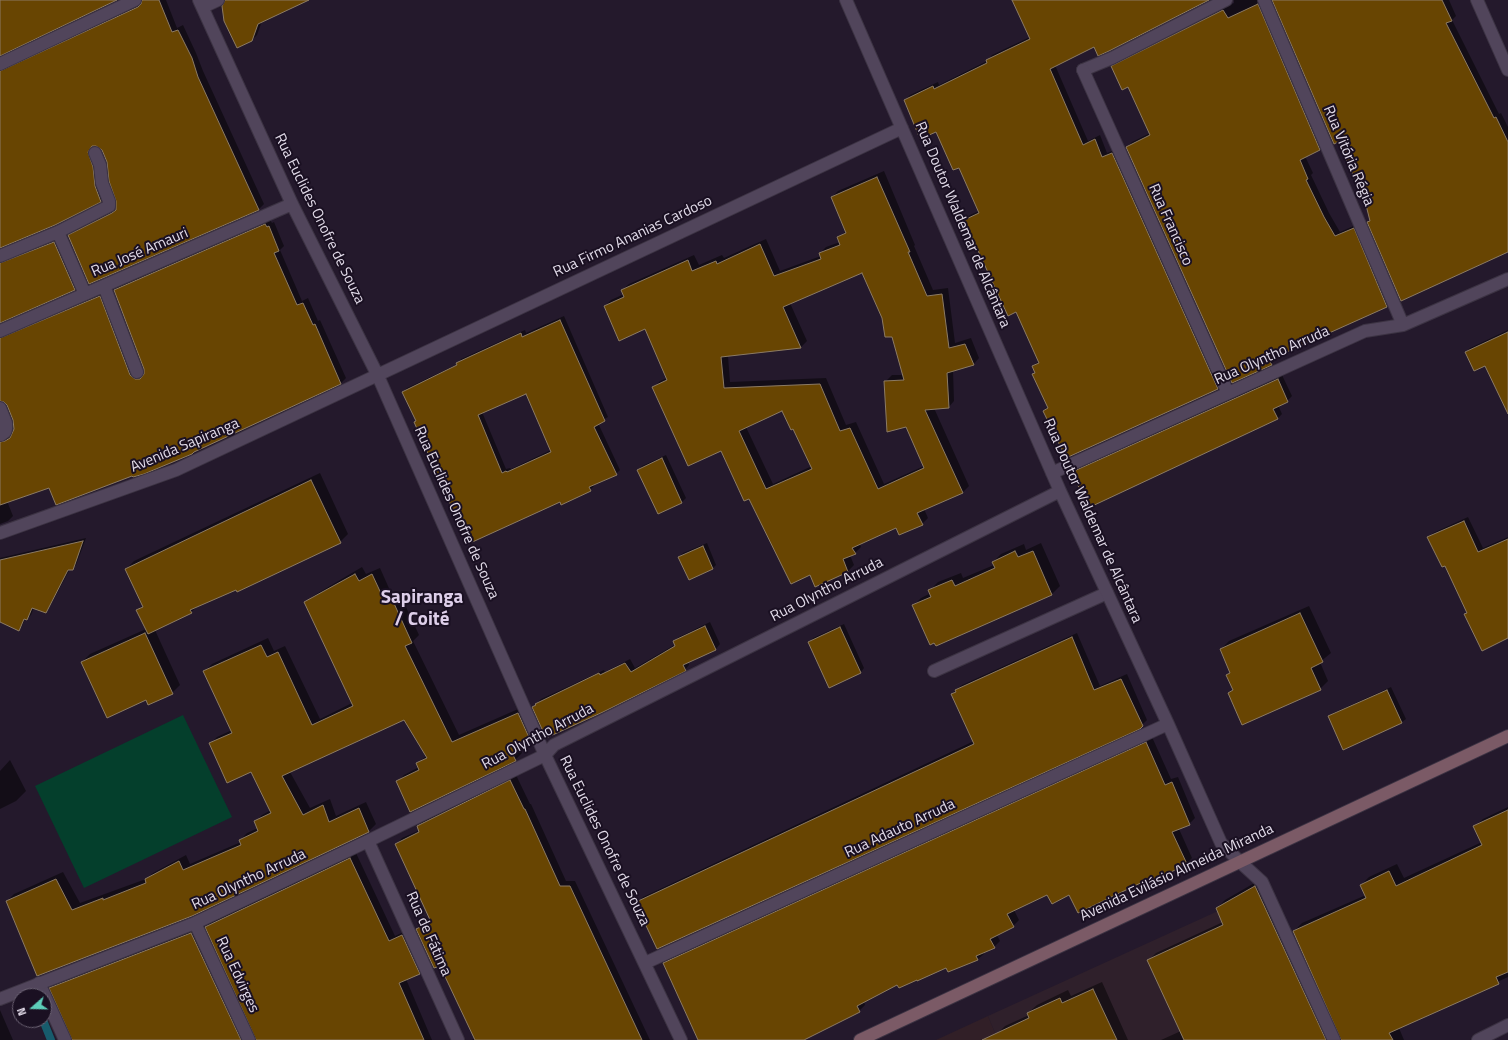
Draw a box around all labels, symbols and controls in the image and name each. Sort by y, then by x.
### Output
street label: Rua Vitória Régia [1319,103,1377,209]
street label: Rua Doutor Waldemar de Alcântara [910,119,1014,331]
street label: Rua Euclides Onofre de Souza [270,131,368,307]
street label: Rua Francisco [1144,181,1196,269]
street label: Rua Firmo Ananias Cardoso [551,192,715,282]
street label: Rua José Amauri [89,225,191,281]
street label: Rua Olyntho Arruda [1212,323,1332,389]
street label: Avenida Sapiranga [128,415,242,477]
street label: Rua Doutor Waldemar de Alcântara [1039,416,1145,626]
street label: Rua Euclides Onofre de Souza [410,424,502,602]
street label: Rua Olyntho Arruda [768,554,886,626]
district label: Sapiranga / Coité [381,587,463,631]
street label: Rua Olyntho Arruda [479,700,597,774]
street label: Rua Euclides Onofre de Souza [555,753,653,929]
street label: Rua Adauto Arruda [842,796,958,862]
street label: Avenida Evilásio Almeida Miranda [1078,820,1276,926]
street label: Rua Olyntho Arruda [189,846,309,914]
street label: Rua de Fátima [401,889,455,979]
street label: Rua Edvirges [212,934,262,1016]
north arrow [12,988,52,1028]
text: N [13,1005,30,1018]

